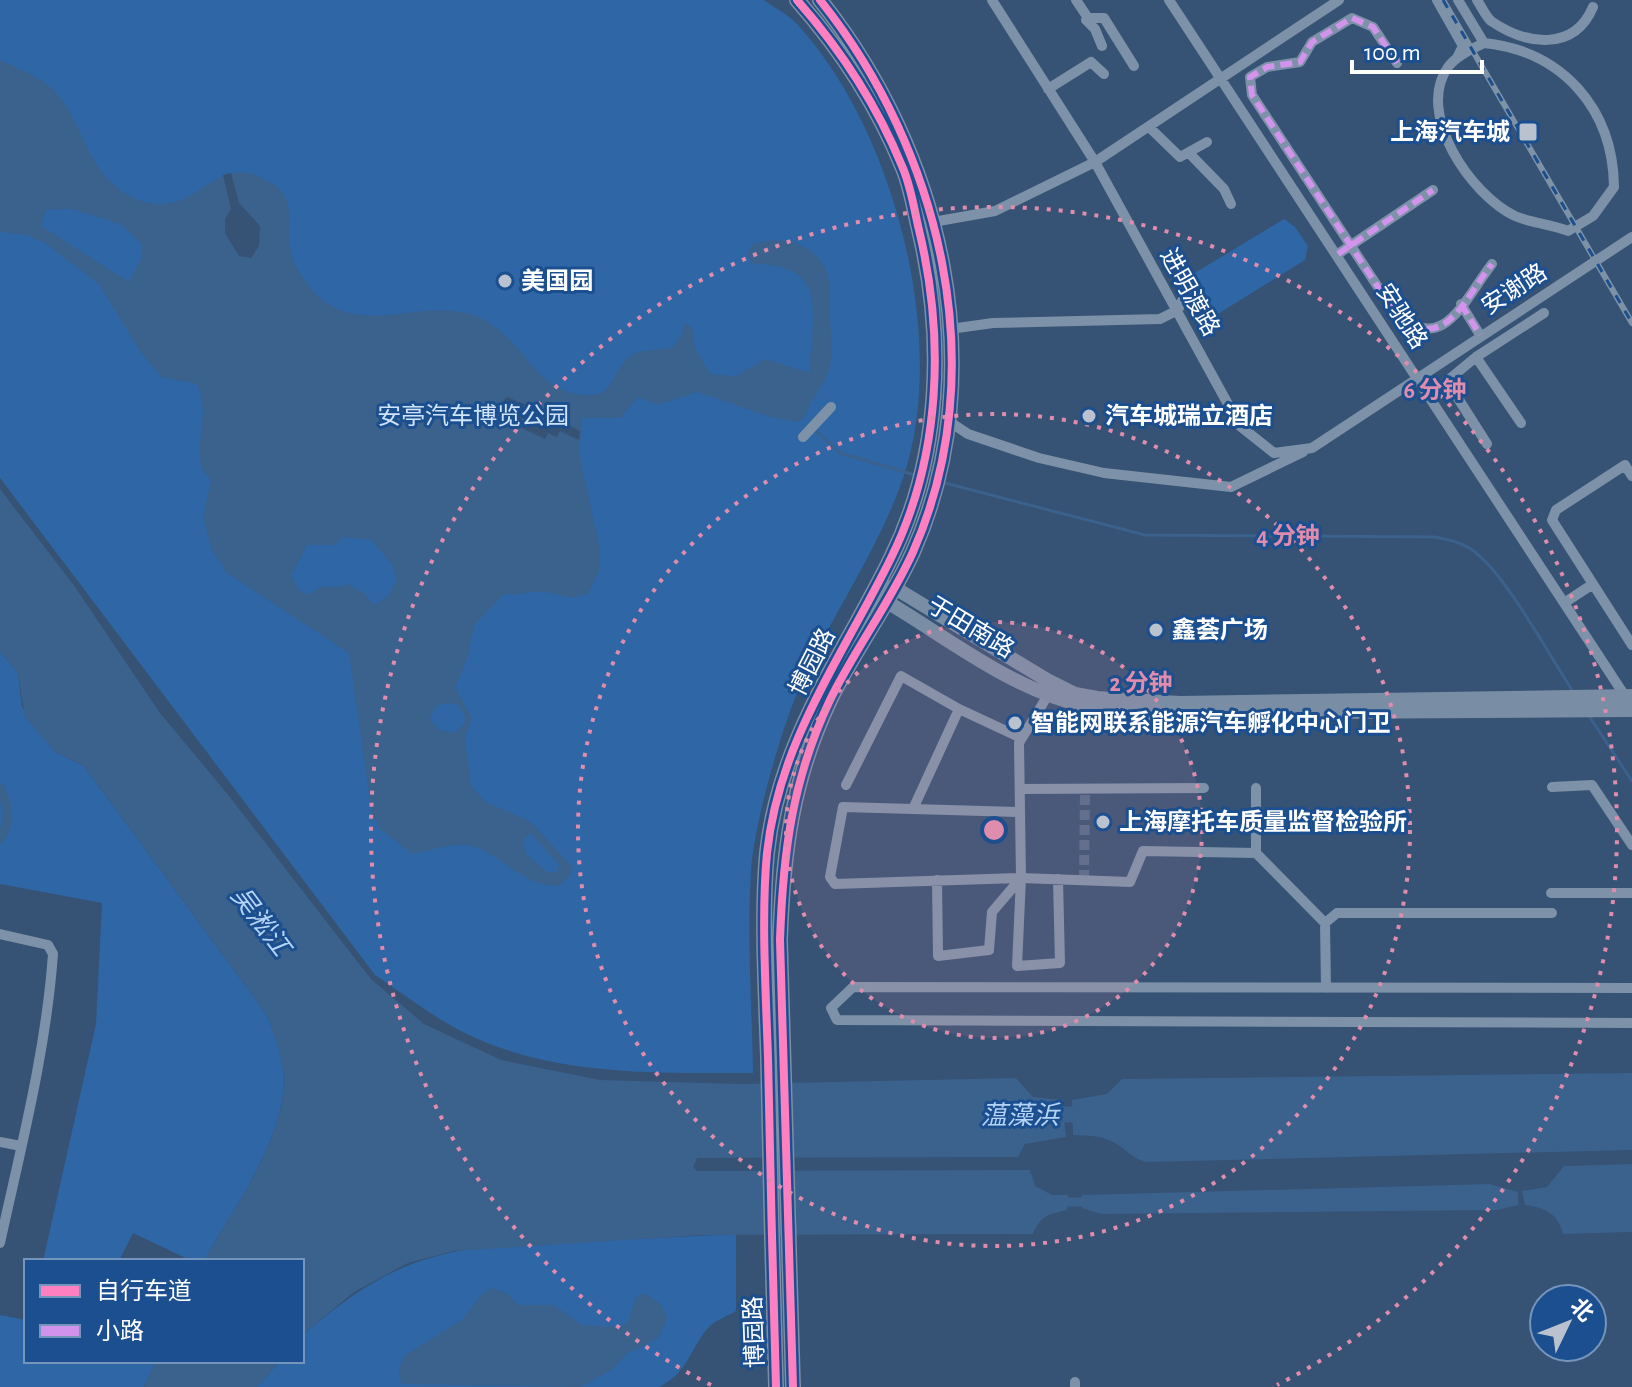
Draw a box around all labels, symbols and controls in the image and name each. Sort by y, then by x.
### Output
scale bar [1352,24,1482,74]
text: 100 m [1364,41,1421,65]
place label: 上海汽车城 [1390,119,1510,145]
marker: 上海汽车城 [1517,121,1539,143]
street label: 进明渡路 [1155,244,1225,340]
street label: 安谢路 [1477,258,1551,320]
place label: 美国园 [521,268,593,294]
marker: 美国园 [496,272,514,290]
street label: 安驰路 [1371,279,1433,353]
text: 6 分钟 [1403,377,1467,403]
park label: 安亭汽车博览公园 [377,403,569,429]
place label: 汽车城瑞立酒店 [1105,403,1273,429]
marker: 汽车城瑞立酒店 [1080,407,1098,425]
text: 4 分钟 [1256,523,1320,549]
street label: 于田南路 [923,591,1019,663]
place label: 鑫荟广场 [1172,617,1268,643]
marker: 鑫荟广场 [1147,621,1165,639]
street label: 博园路 [784,624,840,700]
text: 2 分钟 [1110,670,1172,696]
place label: 智能网联系能源汽车孵化中心门卫 [1031,710,1391,736]
marker: 智能网联系能源汽车孵化中心门卫 [1006,714,1024,732]
place label: 上海摩托车质量监督检验所 [1119,809,1407,835]
marker: 上海摩托车质量监督检验所 [1094,813,1112,831]
centre of rings [980,816,1008,844]
water label: 吴淞江 [226,882,297,963]
water label: 蕰藻浜 [981,1102,1061,1129]
legend [24,1259,304,1363]
text: 自行车道 [96,1278,192,1304]
north arrow [1528,1283,1608,1363]
text: 北 [1566,1294,1598,1326]
street label: 博园路 [740,1296,768,1368]
text: 小路 [96,1318,144,1344]

